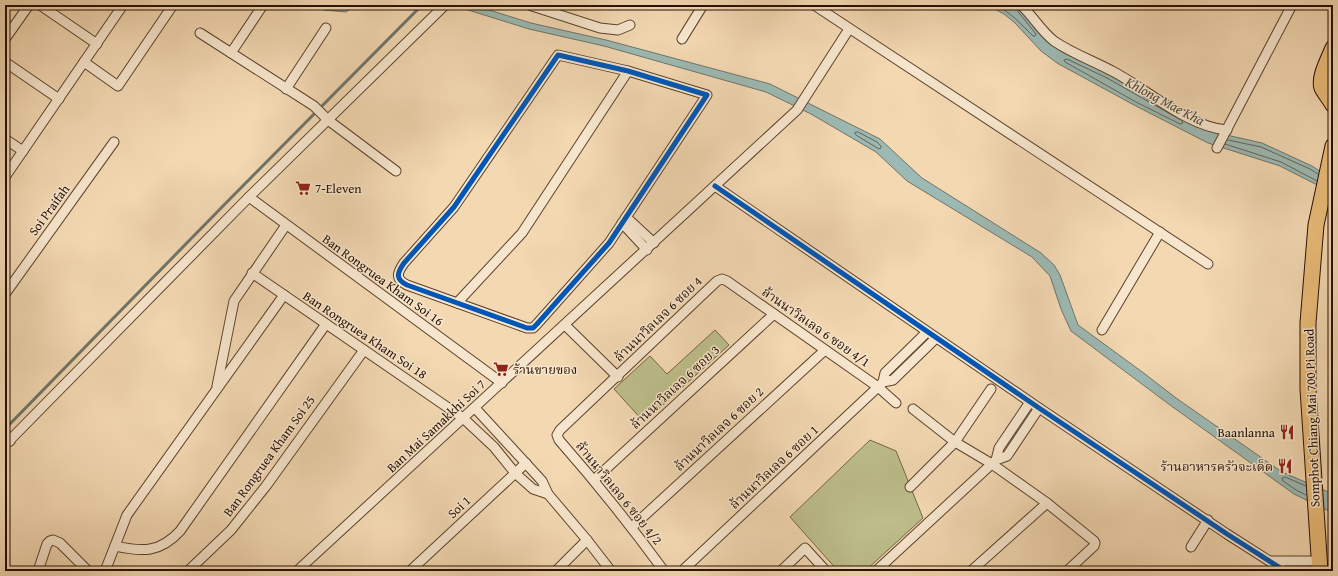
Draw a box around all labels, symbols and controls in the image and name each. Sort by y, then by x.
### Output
water label: Khlong Mae Kha [1121,71,1209,131]
supermarket icon: 7-Eleven [294,179,312,197]
place label: 7-Eleven [315,179,362,198]
street label: Soi Praifah [24,180,74,240]
street label: Ban Rongruea Kham Soi 16 [318,229,448,331]
street label: ล้านนาวิลเลจ 6 ซอย 4 [610,272,706,366]
street label: ล้านนาวิลเลจ 6 ซอย 4/1 [758,282,874,372]
street label: Ban Rongruea Kham Soi 18 [299,286,431,384]
street label: Somphot Chiang Mai 700 Pi Road [1299,328,1325,508]
street label: ล้านนาวิลเลจ 6 ซอย 3 [626,341,724,433]
supermarket icon: ร้านขายของ [492,360,510,378]
place label: ร้านขายของ [513,360,577,379]
street label: Ban Mai Samakkhi Soi 7 [382,375,490,477]
street label: ล้านนาวิลเลจ 6 ซอย 2 [670,383,768,475]
street label: Ban Rongruea Kham Soi 25 [218,391,320,521]
street label: ล้านนาวิลเลจ 6 ซอย 1 [725,421,823,513]
place label: Baanlanna [1218,423,1276,442]
restaurant icon: Baanlanna [1278,423,1296,441]
street label: ล้านนาวิลเลจ 6 ซอย 4/2 [571,437,667,549]
place label: ร้านอาหารครัวจะเด็ด [1160,457,1273,476]
restaurant icon: ร้านอาหารครัวจะเด็ด [1276,457,1294,475]
street label: Soi 1 [443,491,475,523]

